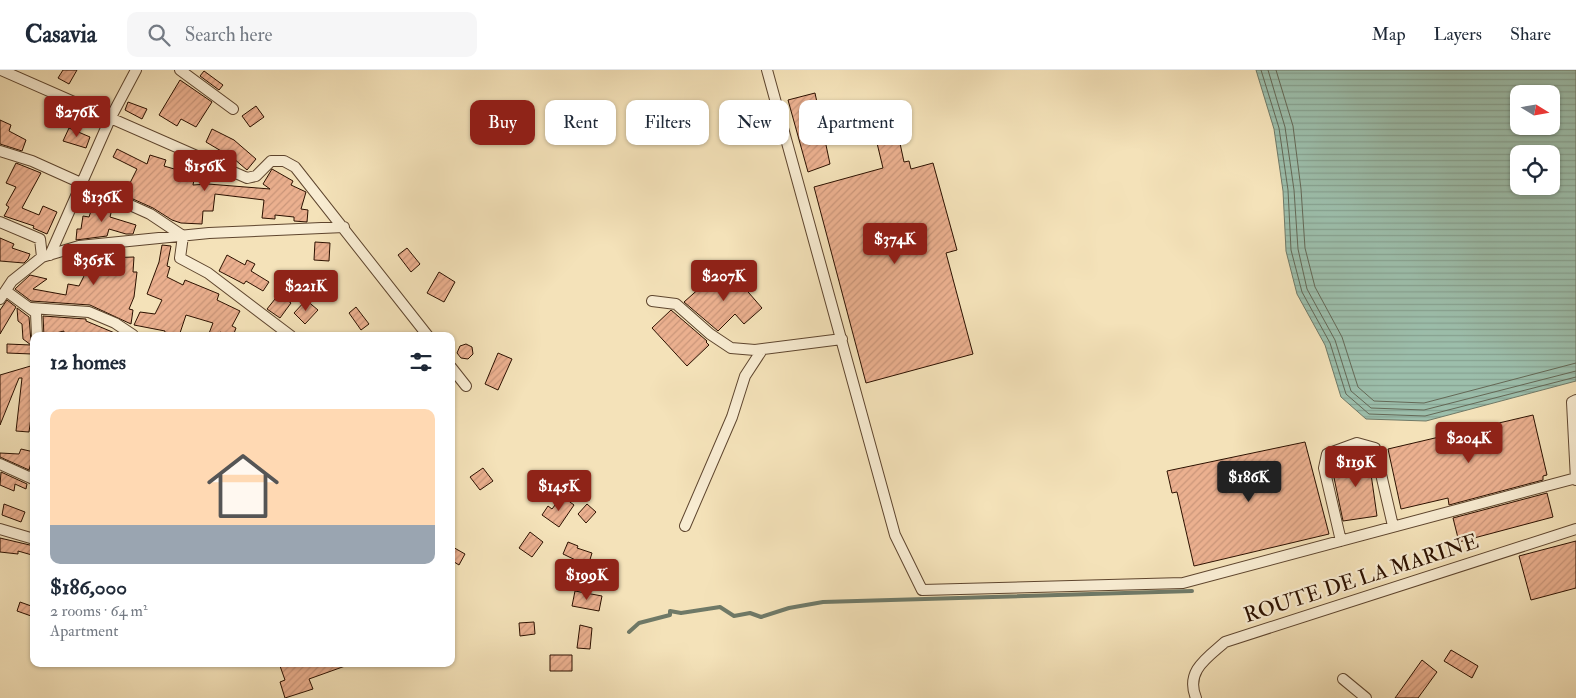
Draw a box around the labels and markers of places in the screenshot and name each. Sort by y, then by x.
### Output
pin: $276K [42,96,112,138]
pin: $156K [170,150,240,192]
pin: $136K [67,180,137,223]
pin: $374K [860,222,930,265]
pin: $365K [59,244,129,286]
pin: $207K [689,260,759,302]
pin: $221K [271,270,341,312]
pin: $204K [1434,422,1504,464]
pin: $119K [1321,446,1391,488]
pin: $186K [1214,460,1284,503]
pin: $145K [524,470,594,512]
pin: $199K [552,558,622,601]

